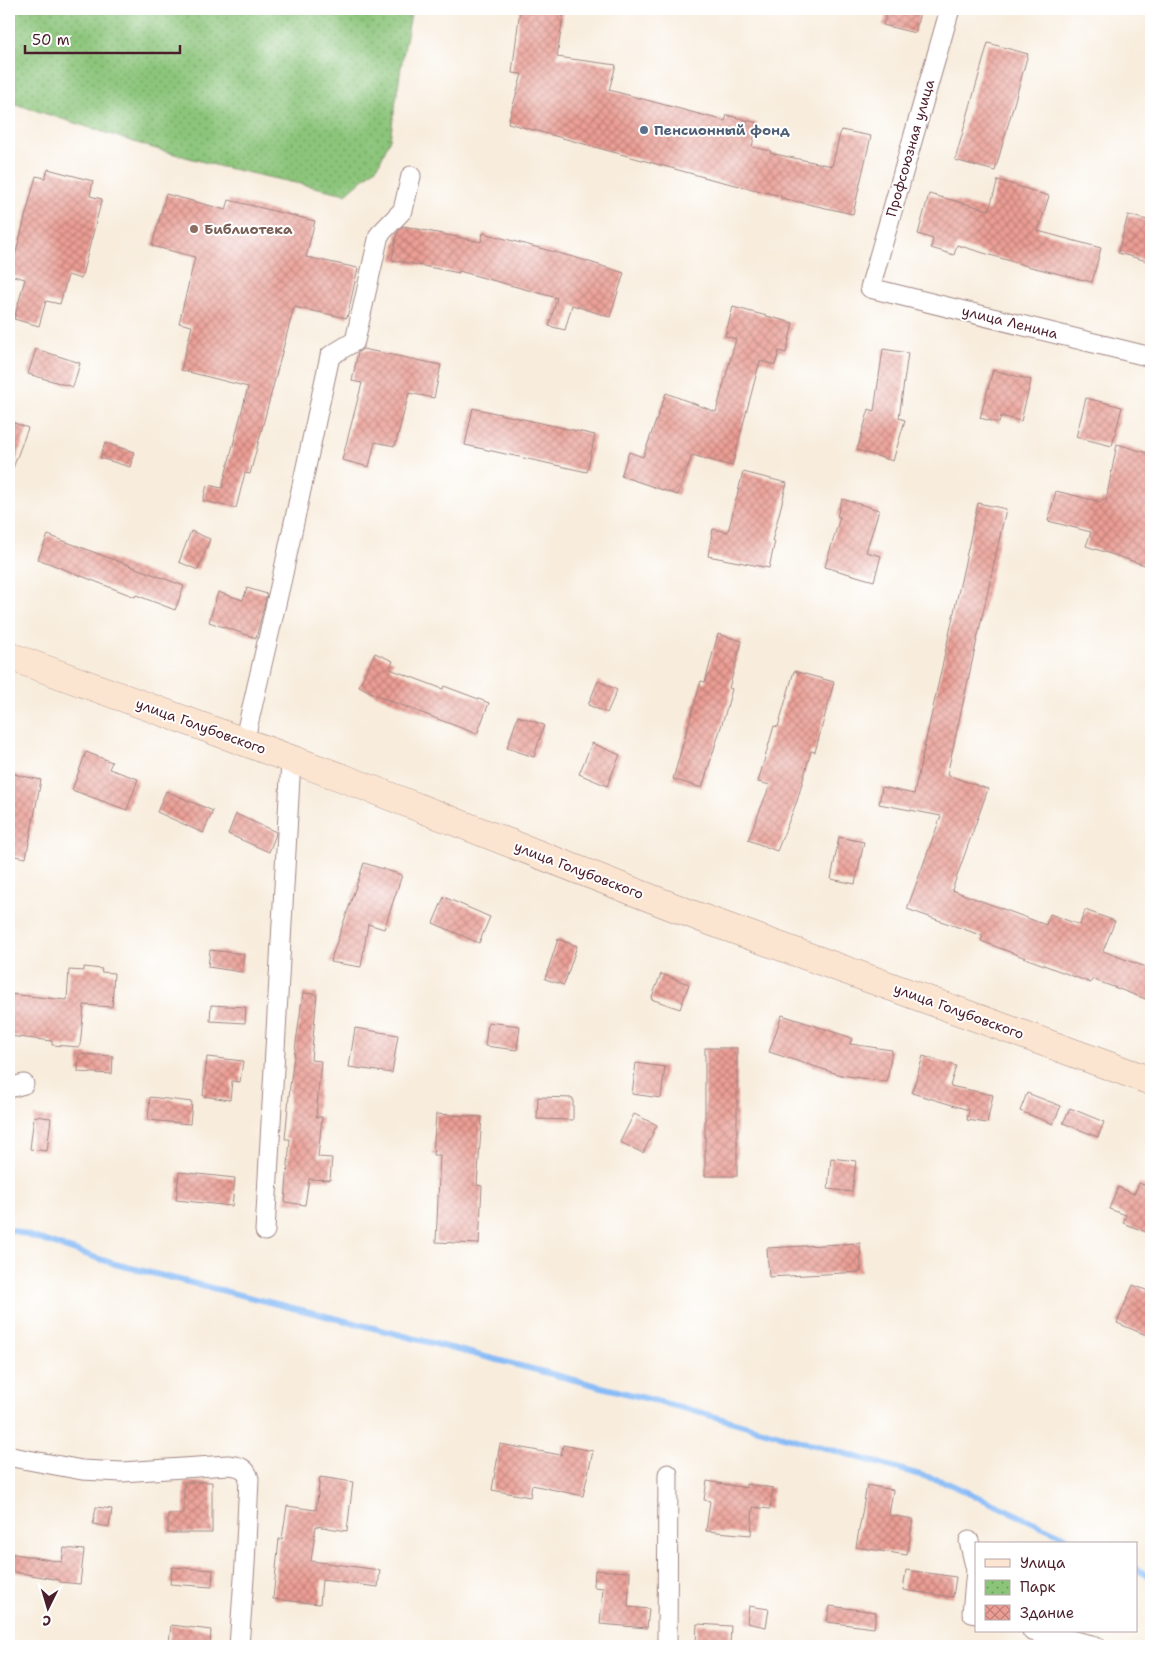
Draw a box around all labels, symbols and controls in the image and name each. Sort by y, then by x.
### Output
scale bar [25,22,180,54]
text: 50 m [32,30,70,50]
street label: Профсоюзная улица [882,77,938,219]
place label: Пенсионный фонд [654,121,790,139]
marker: Пенсионный фонд [638,124,650,136]
place label: Библиотека [204,220,293,238]
marker: Библиотека [188,223,200,235]
street label: улица Ленина [960,301,1060,343]
street label: улица Голубовского [133,694,269,758]
street label: улица Голубовского [512,837,646,903]
street label: улица Голубовского [891,979,1027,1043]
legend [975,1542,1138,1632]
text: Улица [1020,1553,1066,1573]
text: Парк [1020,1577,1056,1597]
north arrow [22,1582,72,1632]
text: Здание [1020,1603,1074,1623]
text: С [42,1612,52,1630]

